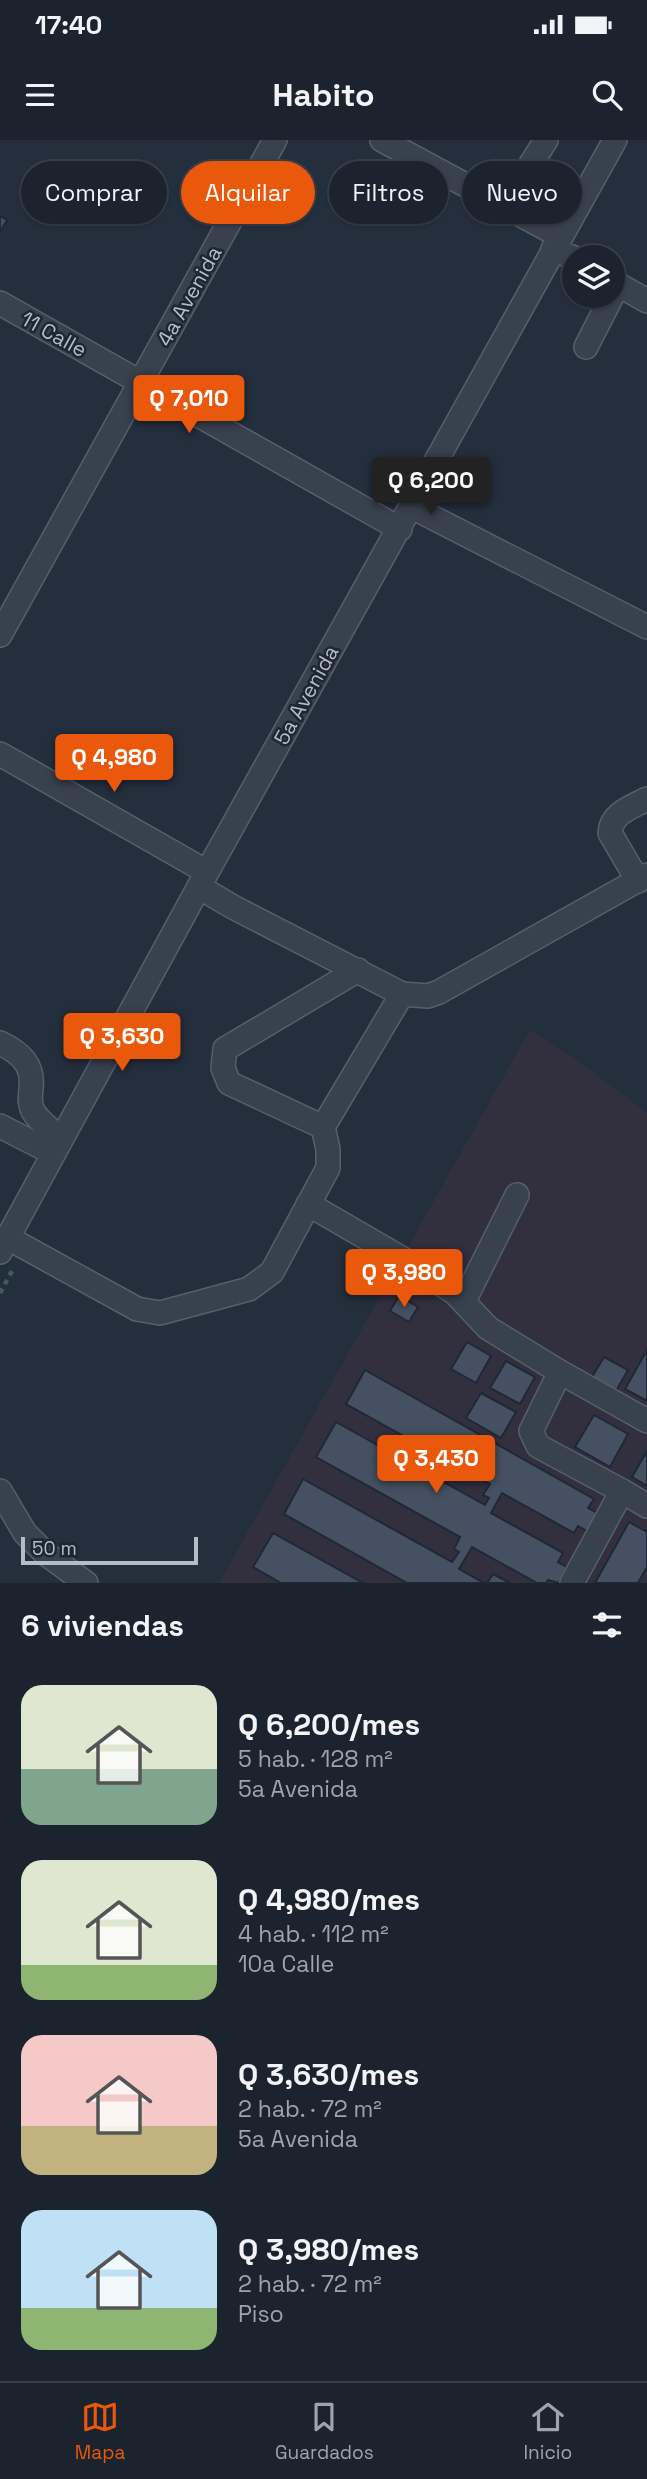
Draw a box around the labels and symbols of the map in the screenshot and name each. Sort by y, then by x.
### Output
street label: 4a Avenida [150,241,228,351]
street label: 11 Calle [16,305,92,363]
pin: Q 7,010 [124,376,254,435]
pin: Q 6,200 [366,458,496,517]
street label: 5a Avenida [268,641,344,749]
pin: Q 4,980 [49,734,179,794]
pin: Q 3,630 [57,1014,187,1073]
pin: Q 3,980 [339,1250,469,1309]
pin: Q 3,430 [371,1436,501,1495]
scale bar [21,1534,198,1566]

